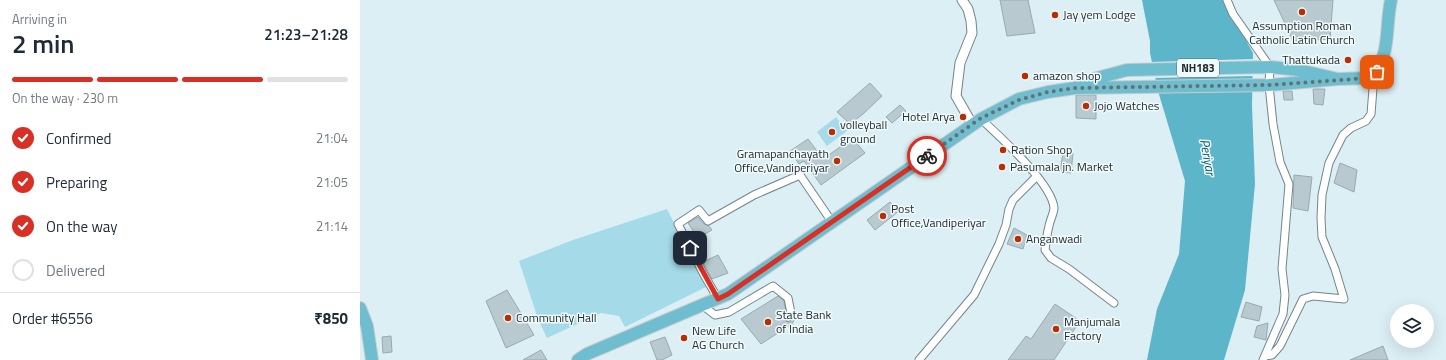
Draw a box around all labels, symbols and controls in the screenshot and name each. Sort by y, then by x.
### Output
place label: Jay yem Lodge [1063,5,1136,24]
marker: Assumption Roman Catholic Latin Church [1297,7,1307,17]
text: Arriving in [12,9,67,29]
marker: Jay yem Lodge [1050,10,1060,20]
place label: Assumption Roman Catholic Latin Church [1249,16,1355,49]
text: 21:23–21:28 [264,23,348,46]
text: 2 min [12,24,75,63]
place label: Thattukada [1282,50,1340,69]
marker: Thattukada [1343,55,1353,65]
pin [1360,55,1394,89]
road number: NH183 [1177,59,1219,77]
icon: bag [1366,61,1388,83]
place label: amazon shop [1033,66,1101,85]
marker: amazon shop [1020,71,1030,81]
text: On the way · 230 m [12,88,118,108]
place label: Jojo Watches [1094,96,1160,115]
marker: Jojo Watches [1081,101,1091,111]
place label: Hotel Arya [902,107,955,126]
marker: Hotel Arya [958,112,968,122]
place label: volleyball ground [840,115,887,148]
icon: check [12,127,34,149]
text: Confirmed [46,127,111,150]
marker: volleyball ground [827,127,837,137]
text: 21:04 [316,128,348,148]
courier [907,136,947,176]
water label: Periyar [1195,137,1221,178]
place label: Ration Shop [1011,140,1072,159]
place label: Gramapanchayath Office,Vandiperiyar [734,144,829,177]
icon: bike [916,145,938,167]
marker: Ration Shop [998,145,1008,155]
marker: Gramapanchayath Office,Vandiperiyar [832,156,842,166]
place label: Pasumala jn. Market [1010,157,1114,176]
marker: Pasumala jn. Market [997,162,1007,172]
icon: check [12,171,34,193]
text: Preparing [46,171,107,194]
text: 21:05 [316,172,348,192]
place label: Post Office,Vandiperiyar [891,199,986,232]
marker: Post Office,Vandiperiyar [878,211,888,221]
icon: check [12,215,34,237]
text: On the way [46,215,118,238]
text: 21:14 [316,216,348,236]
place label: Anganwadi [1026,229,1082,248]
pin [673,231,707,265]
marker: Anganwadi [1013,234,1023,244]
icon: home [679,237,701,259]
text: Delivered [46,259,105,282]
map controls [1390,304,1434,348]
button: layers [1390,304,1434,348]
place label: State Bank of India [776,305,831,338]
text: Order #6556 [12,307,93,330]
text: ₹850 [314,307,348,330]
place label: Community Hall [516,308,597,327]
place label: Manjumala Factory [1064,312,1120,345]
marker: Community Hall [503,313,513,323]
marker: State Bank of India [763,317,773,327]
place label: New Life AG Church [692,321,744,354]
marker: Manjumala Factory [1051,324,1061,334]
marker: New Life AG Church [679,333,689,343]

